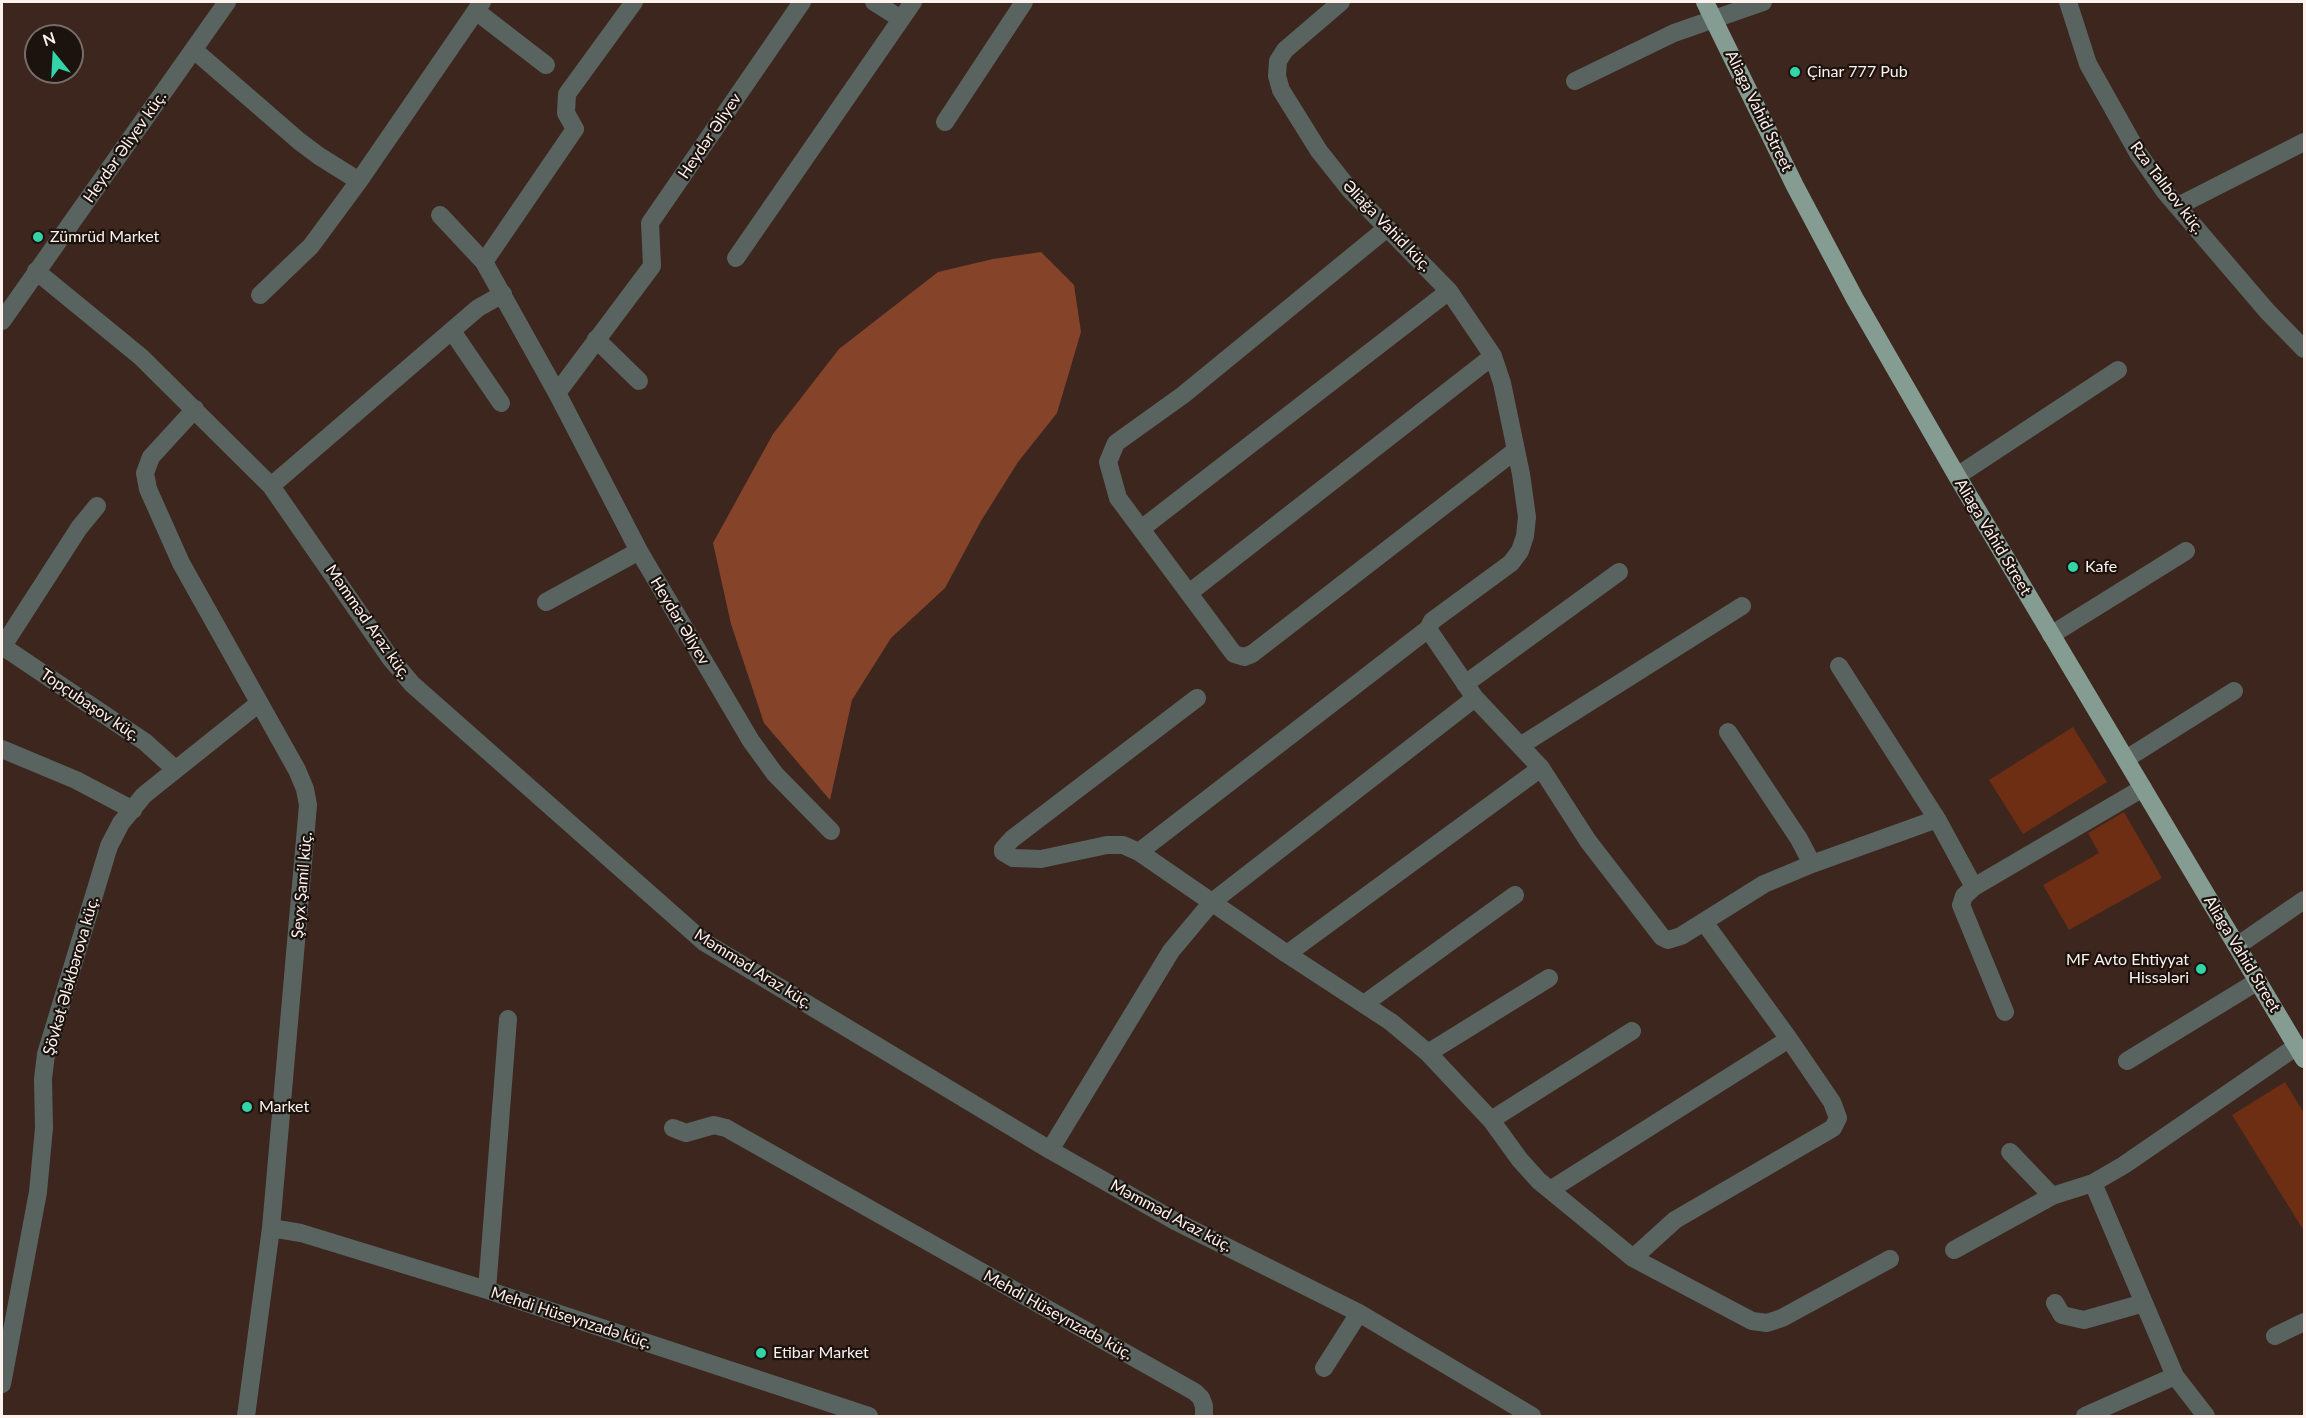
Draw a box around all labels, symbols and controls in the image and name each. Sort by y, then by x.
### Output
north arrow [24,24,84,84]
text: N [40,27,58,49]
street label: Aliaga Vahid Street [1721,47,1797,175]
place label: Çinar 777 Pub [1807,62,1908,82]
marker: Çinar 777 Pub [1788,65,1802,79]
street label: Heydər Əliyev küç. [79,88,171,206]
street label: Heydər Əliyev [674,90,746,182]
street label: Rza Talıbov küç. [2126,138,2208,238]
street label: Əliağa Vahid küç. [1339,176,1435,276]
place label: Zümrüd Market [50,227,159,247]
marker: Zümrüd Market [31,230,45,244]
street label: Aliaga Vahid Street [1951,475,2035,599]
place label: Kafe [2085,557,2117,577]
marker: Kafe [2066,560,2080,574]
street label: Məmməd Araz küç. [321,561,415,683]
street label: Heydər Əliyev [646,574,714,668]
street label: Topçubaşov küç. [37,665,143,745]
street label: Şeyx Şamil küç. [288,831,316,939]
street label: Aliaga Vahid Street [2200,892,2284,1016]
street label: Şövkət Ələkbərova küç. [39,895,103,1057]
street label: Məmməd Araz küç. [691,925,815,1013]
place label: MF Avto Ehtiyyat Hissələri [2066,950,2189,988]
marker: MF Avto Ehtiyyat Hissələri [2194,962,2208,976]
place label: Market [259,1097,309,1117]
marker: Market [240,1100,254,1114]
street label: Məmməd Araz küç. [1107,1176,1235,1256]
street label: Mehdi Hüseynzadə küç. [980,1266,1136,1364]
street label: Mehdi Hüseynzadə küç. [488,1283,654,1353]
place label: Etibar Market [773,1343,869,1363]
marker: Etibar Market [754,1346,768,1360]

